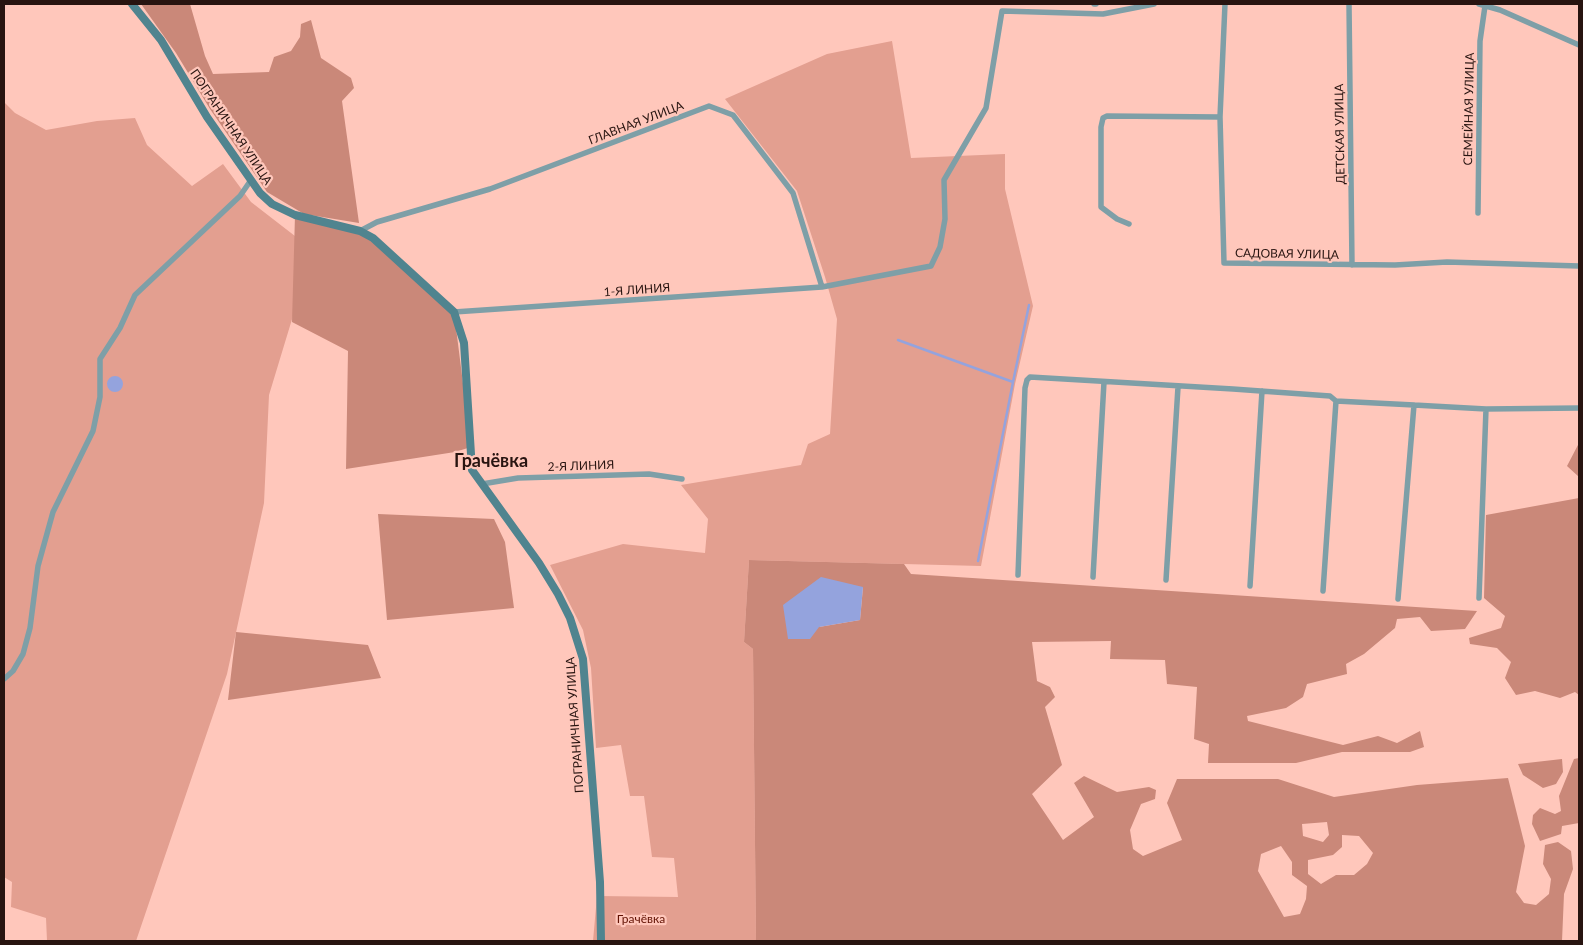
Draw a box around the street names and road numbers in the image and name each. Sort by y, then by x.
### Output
street label: СЕМЕЙНАЯ УЛИЦА [1461,53,1477,165]
street label: ПОГРАНИЧНАЯ УЛИЦА [187,66,275,188]
street label: ДЕТСКАЯ УЛИЦА [1332,84,1348,184]
street label: ГЛАВНАЯ УЛИЦА [586,98,686,148]
street label: САДОВАЯ УЛИЦА [1235,246,1339,262]
street label: 1-Я ЛИНИЯ [603,280,671,300]
street label: 2-Я ЛИНИЯ [547,458,615,474]
street label: ПОГРАНИЧНАЯ УЛИЦА [563,657,587,793]

